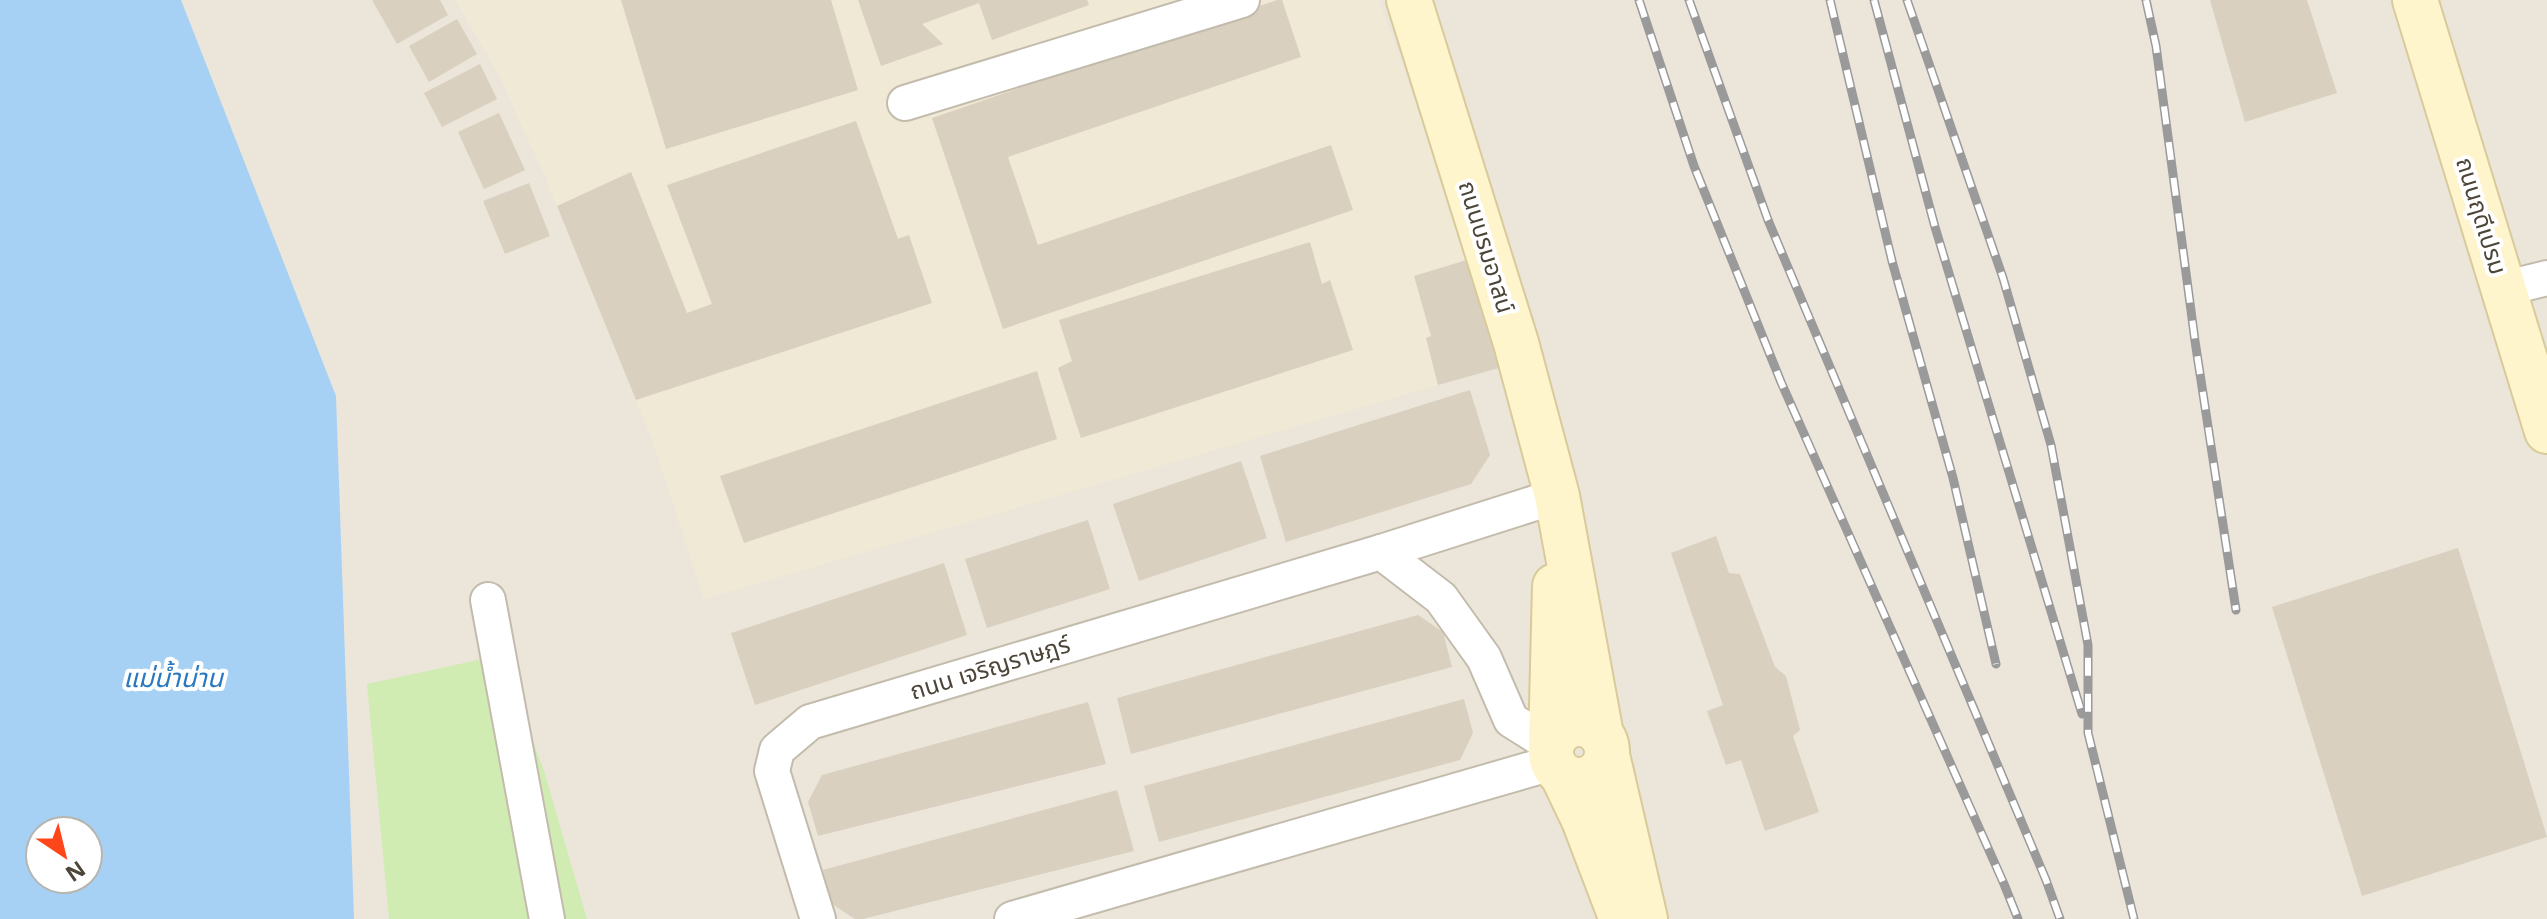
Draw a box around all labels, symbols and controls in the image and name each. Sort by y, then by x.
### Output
street label: ถนนฤดีเปรม [2449,153,2516,278]
street label: ถนนบรมอาสน์ [1452,176,1523,317]
street label: ถนน เจริญราษฎร์ [905,626,1075,707]
water label: แม่น้ำน่าน [123,659,225,695]
north arrow [24,815,104,895]
text: N [60,855,92,890]

